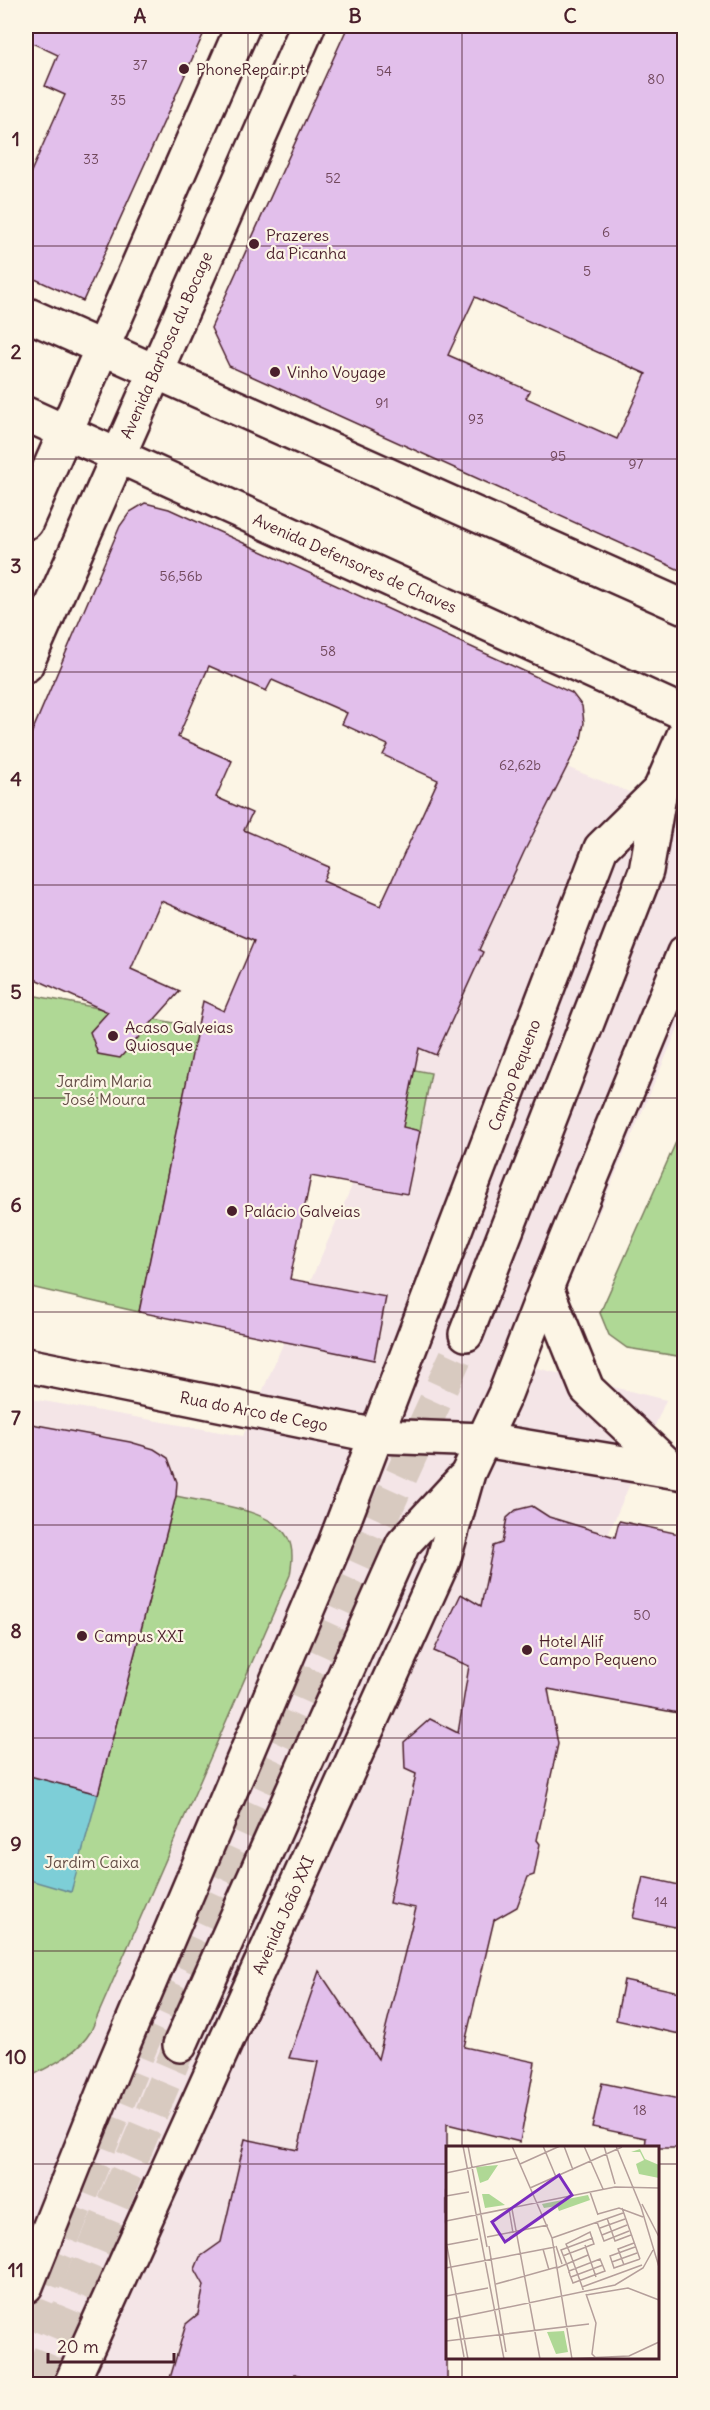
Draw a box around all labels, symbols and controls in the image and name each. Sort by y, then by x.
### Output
text: A [134,3,147,28]
text: B [348,3,362,28]
text: C [563,3,577,28]
house number: 37 [133,56,148,74]
place label: PhoneRepair.pt [196,59,306,79]
marker: PhoneRepair.pt [177,62,191,76]
house number: 54 [376,62,392,80]
house number: 80 [647,70,665,88]
house number: 35 [110,91,126,109]
text: 1 [12,126,20,151]
house number: 33 [83,150,99,168]
house number: 52 [325,169,341,187]
house number: 6 [602,223,610,241]
place label: Prazeres da Picanha [266,225,346,263]
marker: Prazeres da Picanha [247,237,261,251]
street label: Avenida Barbosa du Bocage [116,248,216,442]
house number: 5 [583,262,591,280]
text: 2 [11,339,22,364]
place label: Vinho Voyage [287,362,386,382]
marker: Vinho Voyage [268,365,282,379]
house number: 91 [375,394,389,412]
house number: 93 [468,410,484,428]
house number: 95 [550,447,566,465]
house number: 97 [629,455,644,473]
street label: Avenida Defensores de Chaves [250,509,460,617]
text: 3 [10,553,22,578]
house number: 56,56b [160,567,203,585]
house number: 58 [320,642,336,660]
house number: 62,62b [499,756,541,774]
text: 4 [10,766,22,791]
text: 5 [10,979,22,1004]
street label: Campo Pequeno [483,1016,545,1134]
place label: Acaso Galveias Quiosque [125,1017,233,1055]
marker: Acaso Galveias Quiosque [106,1029,120,1043]
park label: Jardim Maria José Moura [56,1071,152,1109]
text: 6 [10,1192,22,1217]
place label: Palácio Galveias [244,1201,360,1221]
marker: Palácio Galveias [225,1204,239,1218]
street label: Rua do Arco de Cego [178,1387,330,1435]
text: 7 [11,1405,21,1430]
house number: 50 [633,1606,651,1624]
text: 8 [10,1618,22,1643]
place label: Campus XXI [94,1626,184,1646]
marker: Campus XXI [75,1629,89,1643]
place label: Hotel Alif Campo Pequeno [539,1631,657,1669]
marker: Hotel Alif Campo Pequeno [520,1643,534,1657]
text: 9 [10,1831,22,1856]
park label: Jardim Caixa [45,1852,139,1872]
street label: Avenida João XXI [248,1853,318,1977]
house number: 14 [654,1893,668,1911]
text: 10 [5,2044,27,2069]
house number: 18 [633,2101,647,2119]
inset map [446,2146,659,2359]
text: 11 [8,2257,24,2282]
scale bar [48,2326,174,2364]
text: 20 m [57,2335,99,2358]

